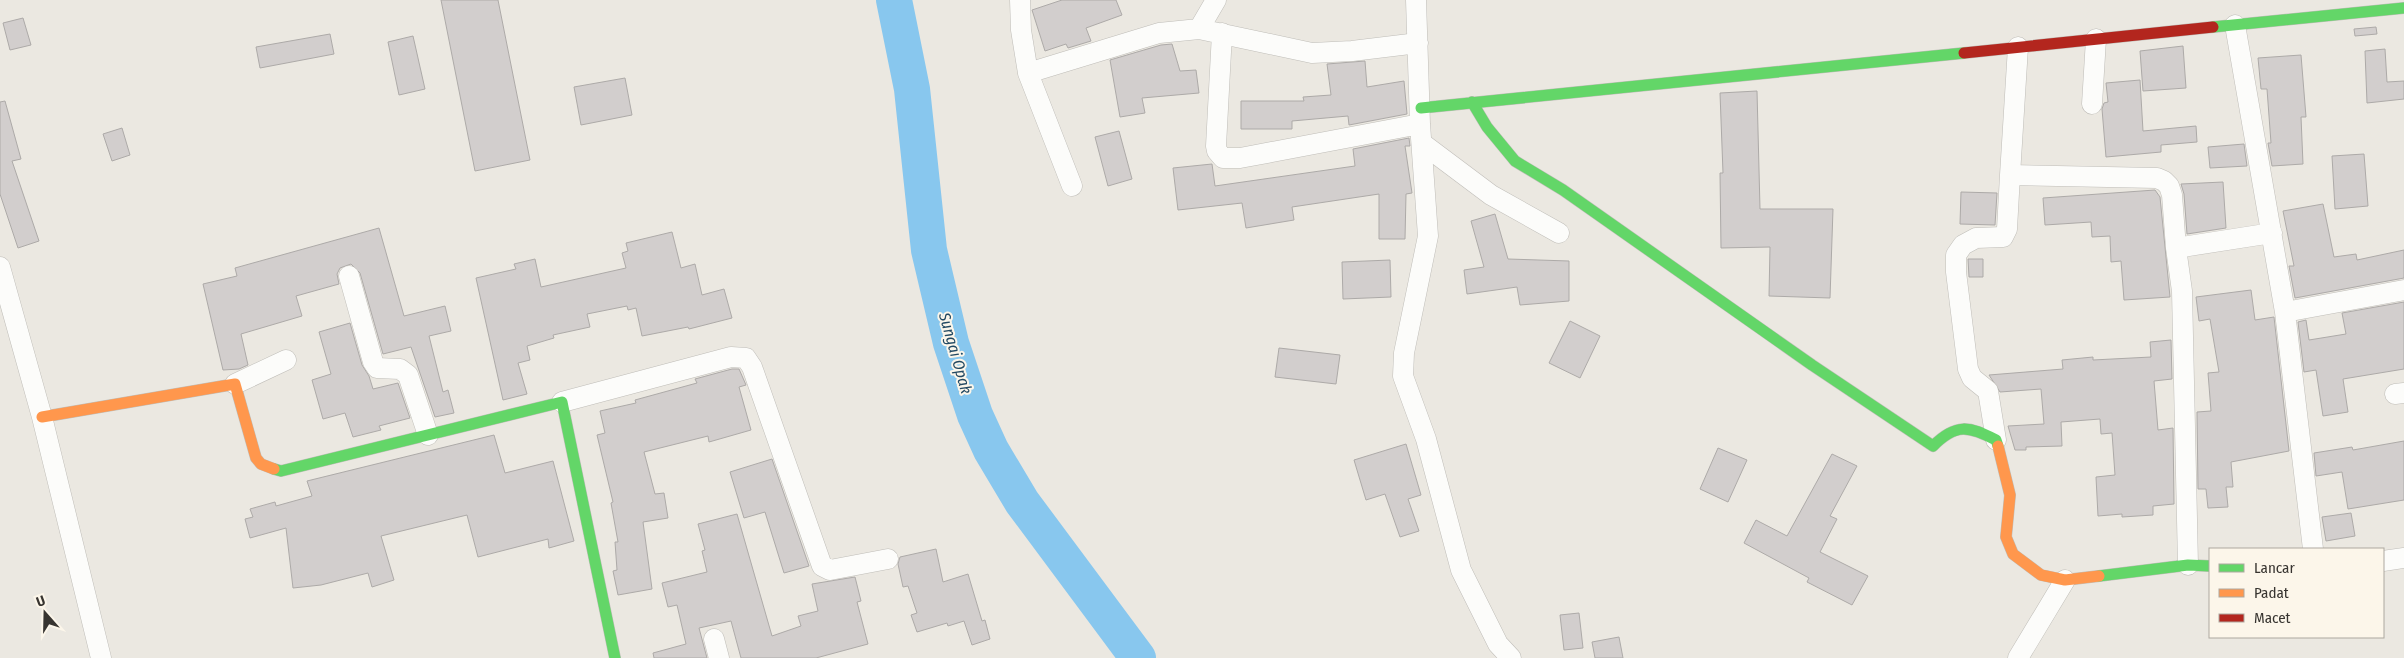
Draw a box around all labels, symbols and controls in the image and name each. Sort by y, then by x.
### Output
water label: Sungai Opak [935,309,976,396]
legend [2209,548,2384,638]
text: Lancar [2254,559,2295,577]
text: Padat [2254,584,2289,602]
north arrow [20,588,70,638]
text: U [34,592,47,611]
text: Macet [2254,609,2291,627]

